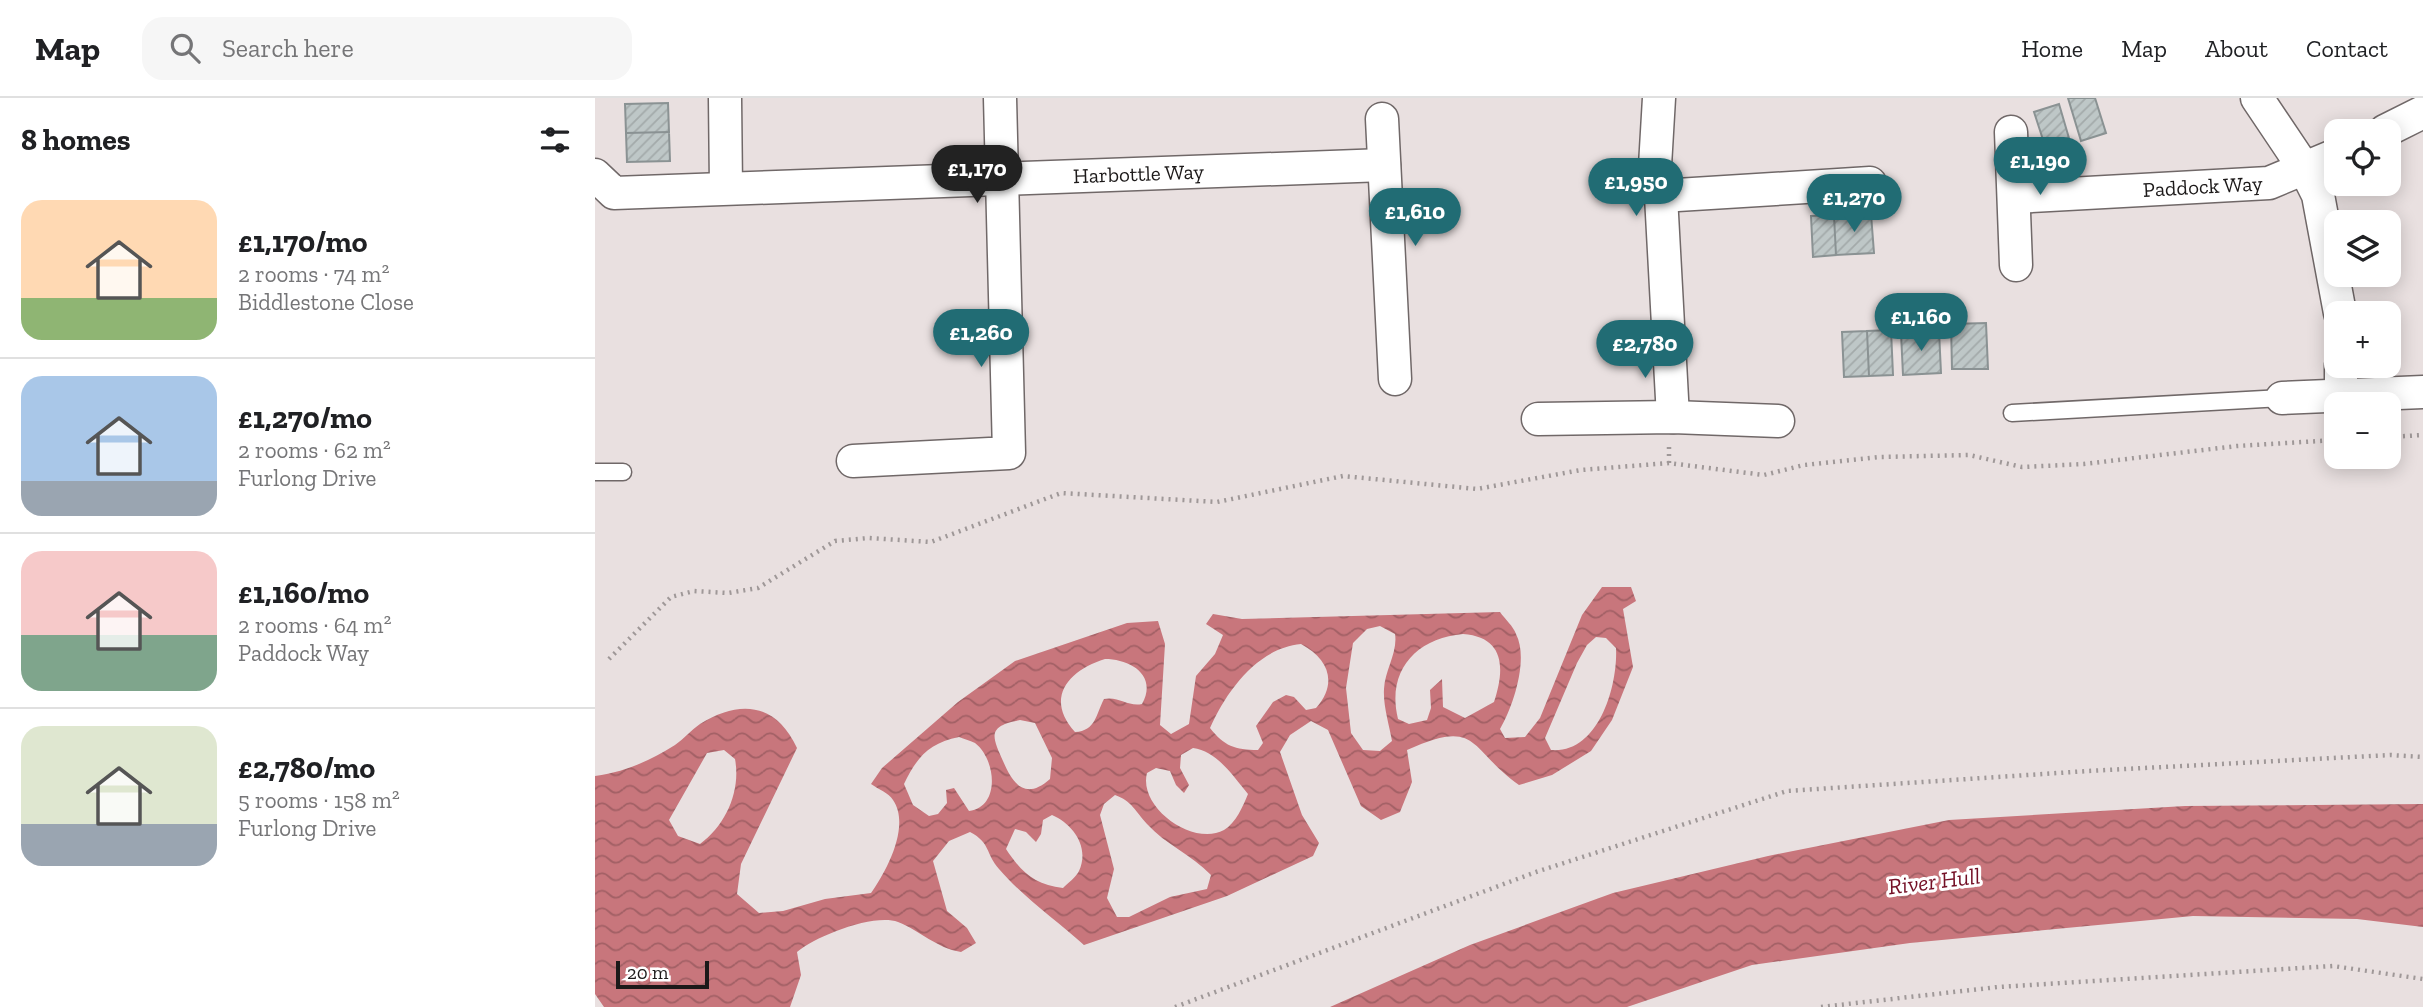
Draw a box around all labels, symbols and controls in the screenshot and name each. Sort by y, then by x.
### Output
search box [142,17,632,80]
text: Map [35,29,100,68]
icon: search [166,29,204,67]
text: Search here [222,32,354,64]
text: Home [2021,34,2083,63]
text: Map [2121,34,2167,63]
text: About [2205,34,2268,63]
text: Contact [2306,34,2388,63]
map controls [2324,119,2401,469]
button: locate [2324,119,2401,196]
icon: filters [536,121,574,159]
text: 8 homes [21,122,130,158]
pin: £1,190 [1983,138,2097,197]
pin: £1,170 [920,146,1034,205]
text: £1,190 [2010,146,2070,174]
text: £1,170 [947,154,1007,182]
pin: £1,950 [1579,158,1693,218]
street label: Harbottle Way [1073,159,1205,188]
text: £1,950 [1604,167,1668,195]
street label: Paddock Way [2142,170,2263,202]
pin: £1,270 [1797,174,1911,234]
text: £1,270 [1823,183,1885,211]
pin: £1,610 [1358,188,1472,248]
text: £1,610 [1385,197,1445,225]
button: layers [2324,210,2401,287]
text: £1,170/mo [238,224,367,260]
icon: home [77,228,161,312]
text: 2 rooms · 74 m² [238,260,389,288]
text: Biddlestone Close [238,288,414,316]
pin: £1,160 [1864,294,1978,353]
button: + [2324,301,2401,378]
text: £1,160 [1891,302,1951,330]
pin: £1,260 [924,310,1038,369]
text: £1,260 [949,318,1013,346]
pin: £2,780 [1588,320,1702,380]
text: £2,780 [1612,329,1678,357]
button: − [2324,392,2401,469]
text: £1,270/mo [238,400,372,436]
icon: home [77,404,161,488]
text: 2 rooms · 62 m² [238,436,391,464]
text: Furlong Drive [238,464,376,492]
text: £1,160/mo [238,575,369,611]
icon: home [77,579,161,663]
text: 2 rooms · 64 m² [238,611,391,639]
text: Paddock Way [238,639,369,667]
text: £2,780/mo [238,750,375,786]
icon: home [77,754,161,838]
text: 5 rooms · 158 m² [238,786,400,814]
text: Furlong Drive [238,814,376,842]
water label: River Hull [1886,861,1982,901]
scale bar [616,958,709,990]
text: 20 m [627,961,668,984]

